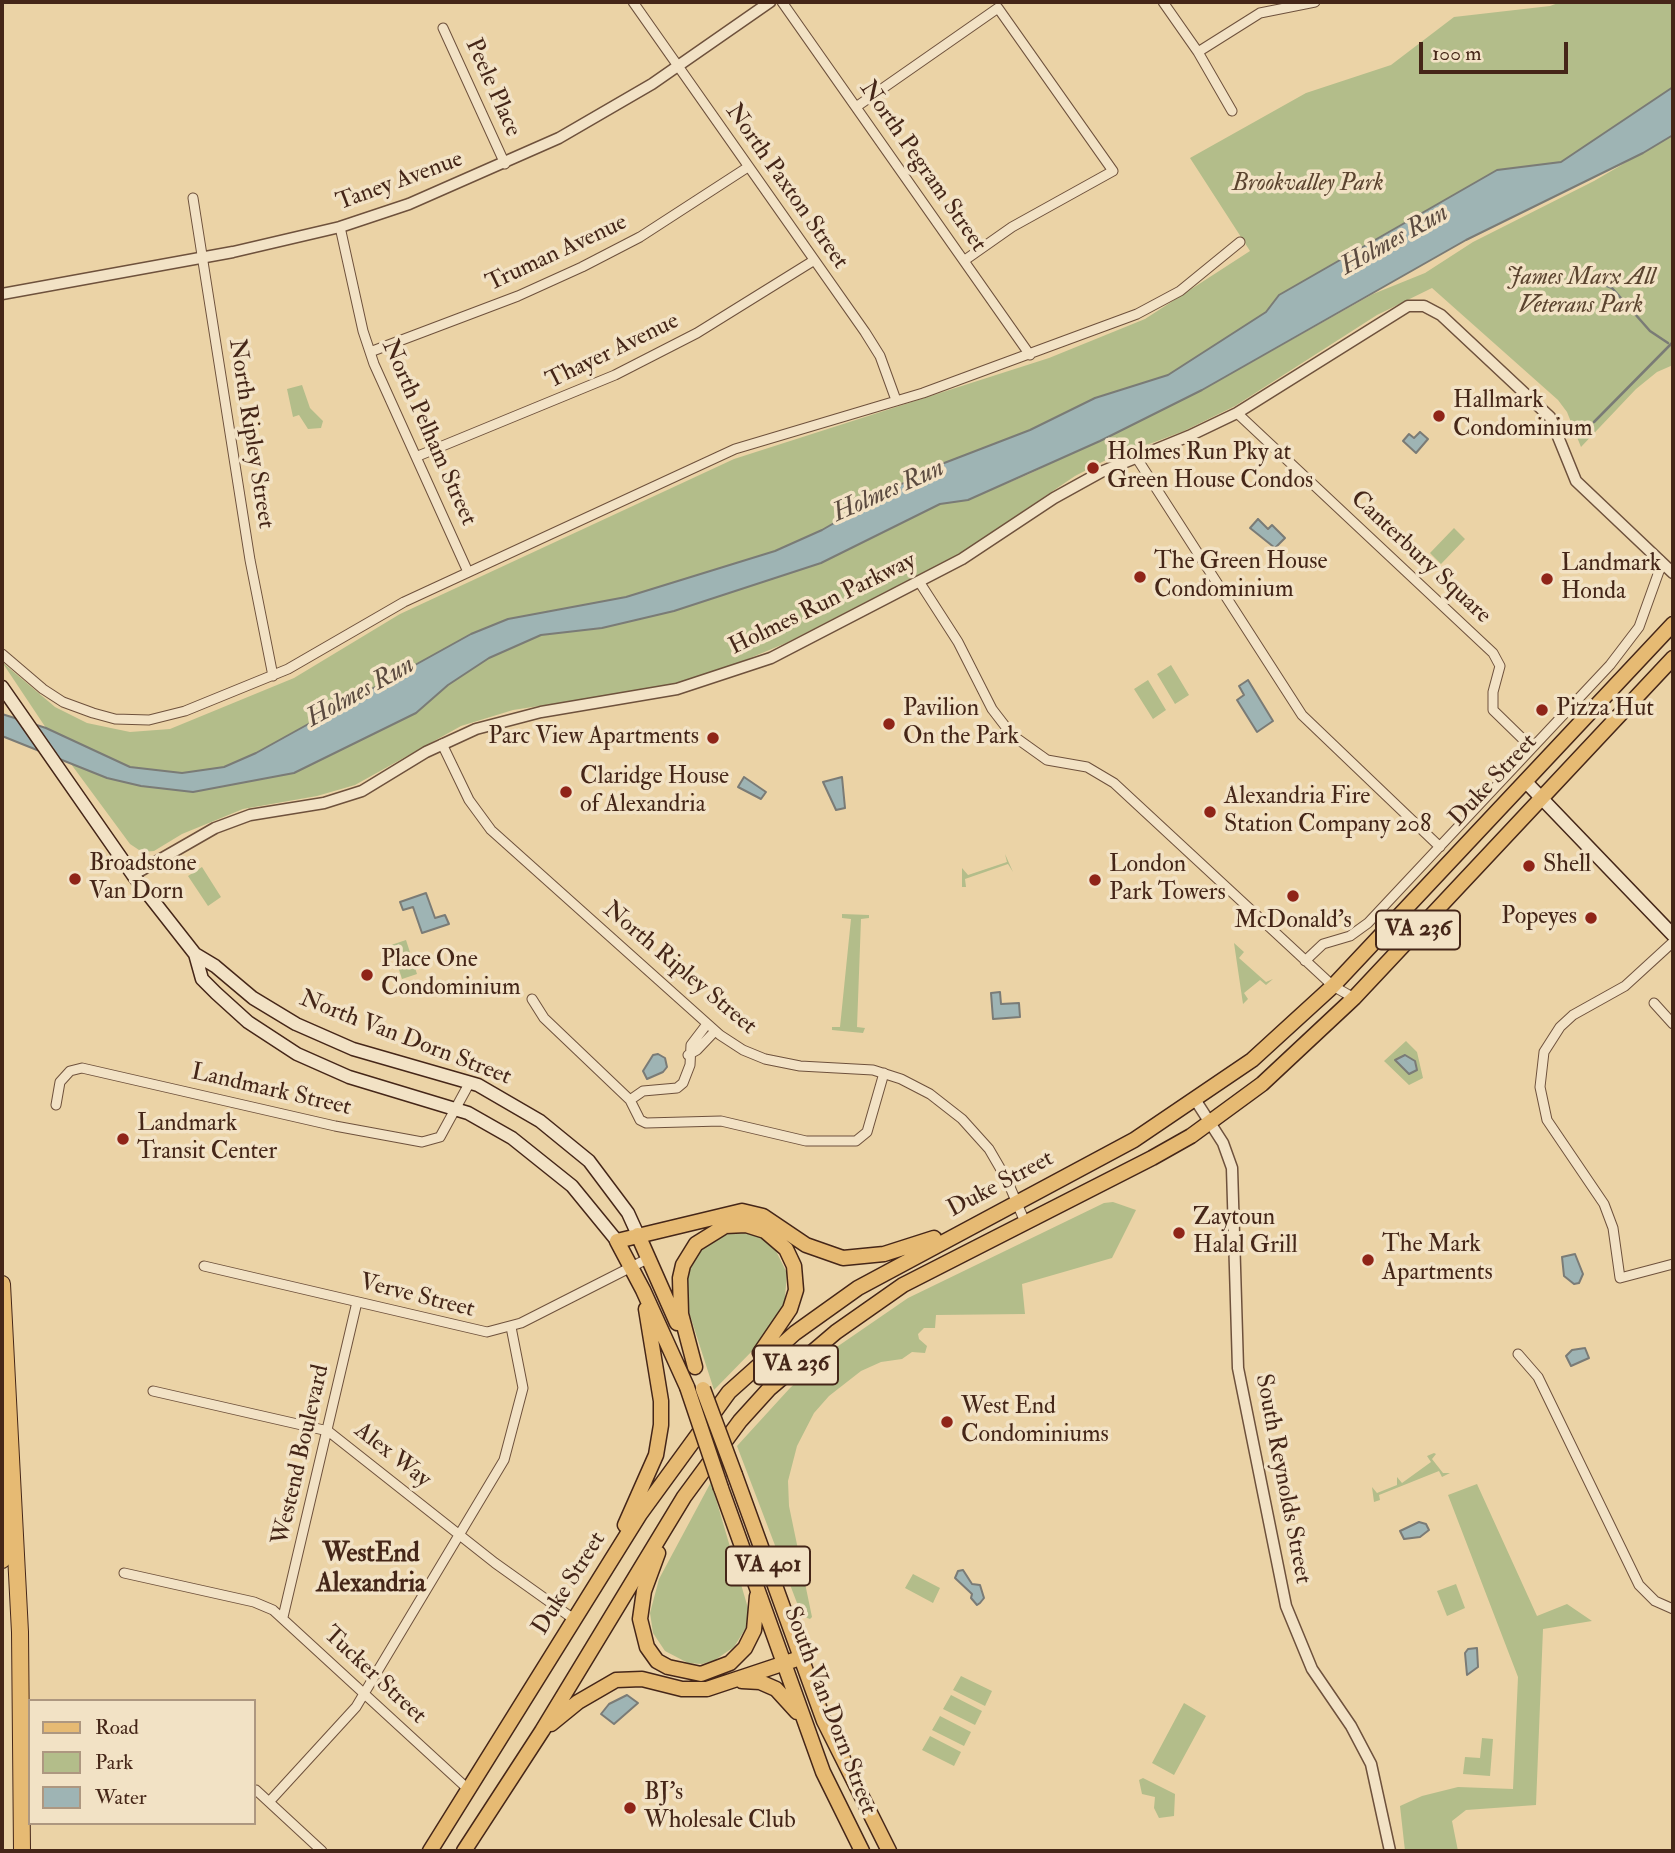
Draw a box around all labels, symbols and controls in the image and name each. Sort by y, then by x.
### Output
scale bar [1423,28,1572,72]
street label: Peele Place [458,34,526,142]
text: 100 m [1432,40,1482,67]
street label: North Pegram Street [852,76,992,258]
street label: North Paxton Street [718,99,854,275]
street label: Taney Avenue [333,146,467,218]
park label: Brookvalley Park [1232,171,1384,199]
water label: Holmes Run [1336,199,1454,283]
street label: Truman Avenue [482,209,632,299]
park label: James Marx All Veterans Park [1506,265,1656,321]
street label: Thayer Avenue [542,308,684,396]
street label: North Pelham Street [374,336,482,530]
street label: North Ripley Street [221,337,279,531]
place label: Hallmark Condominium [1453,388,1593,444]
marker: Hallmark Condominium [1431,408,1447,424]
place label: Holmes Run Pky at Green House Condos [1107,440,1313,496]
water label: Holmes Run [828,454,950,530]
marker: Holmes Run Pky at Green House Condos [1085,460,1101,476]
street label: Canterbury Square [1344,485,1496,631]
street label: Holmes Run Parkway [725,547,921,663]
place label: The Green House Condominium [1154,549,1328,605]
place label: Landmark Honda [1561,551,1661,607]
marker: The Green House Condominium [1132,569,1148,585]
marker: Landmark Honda [1539,571,1555,587]
water label: Holmes Run [302,651,420,735]
place label: Pavilion On the Park [903,696,1019,752]
place label: Pizza Hut [1556,696,1654,724]
marker: Pizza Hut [1534,702,1550,718]
marker: Pavilion On the Park [881,716,897,732]
place label: Parc View Apartments [488,724,699,752]
street label: Duke Street [1444,729,1544,833]
marker: Parc View Apartments [705,730,721,746]
place label: Claridge House of Alexandria [580,764,729,820]
marker: Claridge House of Alexandria [558,784,574,800]
place label: Alexandria Fire Station Company 208 [1224,784,1431,840]
marker: Alexandria Fire Station Company 208 [1202,804,1218,820]
place label: Broadstone Van Dorn [89,851,197,907]
place label: London Park Towers [1109,852,1226,908]
place label: Shell [1543,852,1591,880]
marker: Shell [1521,858,1537,874]
marker: Broadstone Van Dorn [67,871,83,887]
marker: London Park Towers [1087,872,1103,888]
marker: McDonald's [1285,888,1301,904]
street label: North Ripley Street [596,896,762,1042]
place label: Popeyes [1501,904,1577,932]
place label: McDonald's [1234,908,1352,936]
marker: Popeyes [1583,910,1599,926]
road number: VA 236 [1376,911,1460,950]
place label: Place One Condominium [381,947,521,1003]
marker: Place One Condominium [359,967,375,983]
street label: North Van Dorn Street [295,985,515,1093]
street label: Landmark Street [188,1059,354,1123]
place label: Landmark Transit Center [137,1111,277,1167]
marker: Landmark Transit Center [115,1131,131,1147]
street label: Duke Street [943,1145,1059,1225]
place label: Zaytoun Halal Grill [1193,1205,1298,1261]
marker: Zaytoun Halal Grill [1171,1225,1187,1241]
place label: The Mark Apartments [1382,1232,1493,1288]
marker: The Mark Apartments [1360,1252,1376,1268]
street label: Verve Street [357,1269,477,1325]
road number: VA 236 [754,1346,838,1384]
street label: Westend Boulevard [267,1362,337,1548]
street label: South Reynolds Street [1248,1372,1316,1586]
place label: West End Condominiums [961,1394,1109,1450]
marker: West End Condominiums [939,1414,955,1430]
street label: Alex Way [348,1417,436,1495]
street label: Duke Street [527,1527,613,1641]
district label: WestEnd Alexandria [316,1539,426,1600]
road number: VA 401 [726,1546,810,1586]
street label: South Van Dorn Street [776,1603,882,1819]
street label: Tucker Street [316,1621,432,1731]
legend [28,1699,256,1825]
text: Road [95,1714,139,1741]
text: Park [95,1749,133,1776]
place label: BJ's Wholesale Club [644,1780,796,1836]
text: Water [95,1784,147,1811]
marker: BJ's Wholesale Club [622,1800,638,1816]

